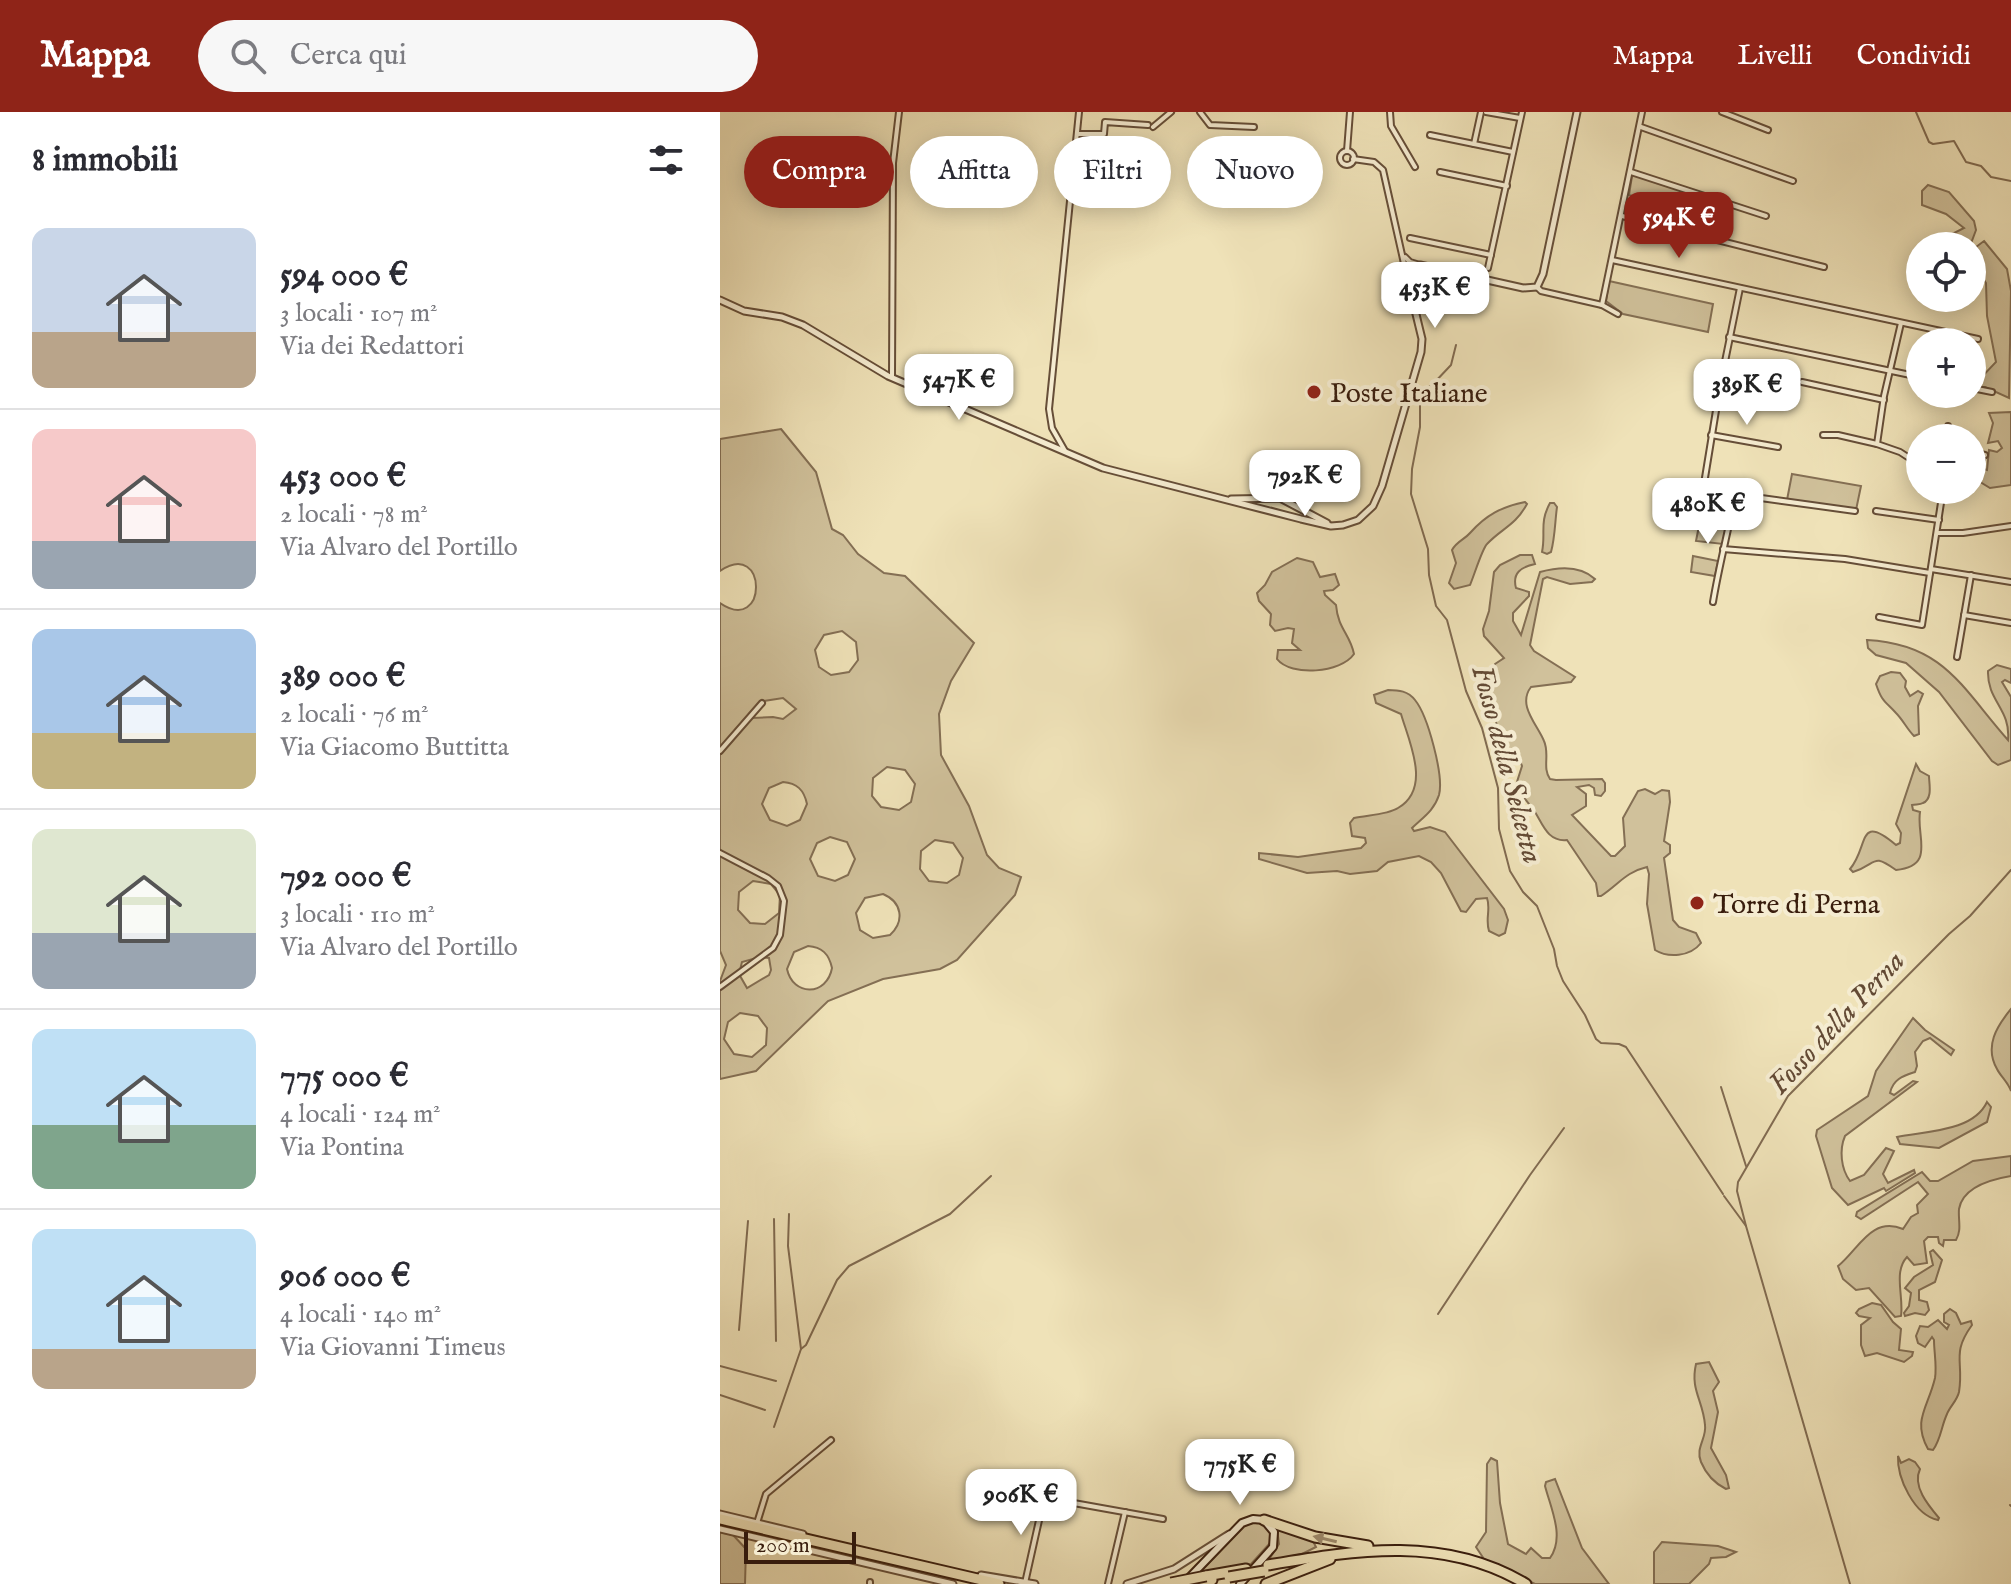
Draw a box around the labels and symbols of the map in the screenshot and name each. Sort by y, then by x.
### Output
pin: 594K € [1614,192,1744,260]
pin: 453K € [1370,262,1500,330]
pin: 547K € [894,354,1024,422]
pin: 389K € [1682,359,1812,427]
place label: Poste Italiane [1330,377,1488,412]
marker: Poste Italiane [1305,383,1323,401]
pin: 792K € [1240,450,1370,518]
pin: 480K € [1643,478,1773,546]
water label: Fosso della Selcetta [1461,661,1551,868]
place label: Torre di Perna [1713,888,1881,923]
marker: Torre di Perna [1688,894,1706,912]
water label: Fosso della Perna [1761,943,1914,1103]
pin: 775K € [1175,1439,1305,1507]
pin: 906K € [956,1469,1086,1537]
scale bar [744,1528,856,1564]
one-way arrow [1312,1532,1337,1545]

